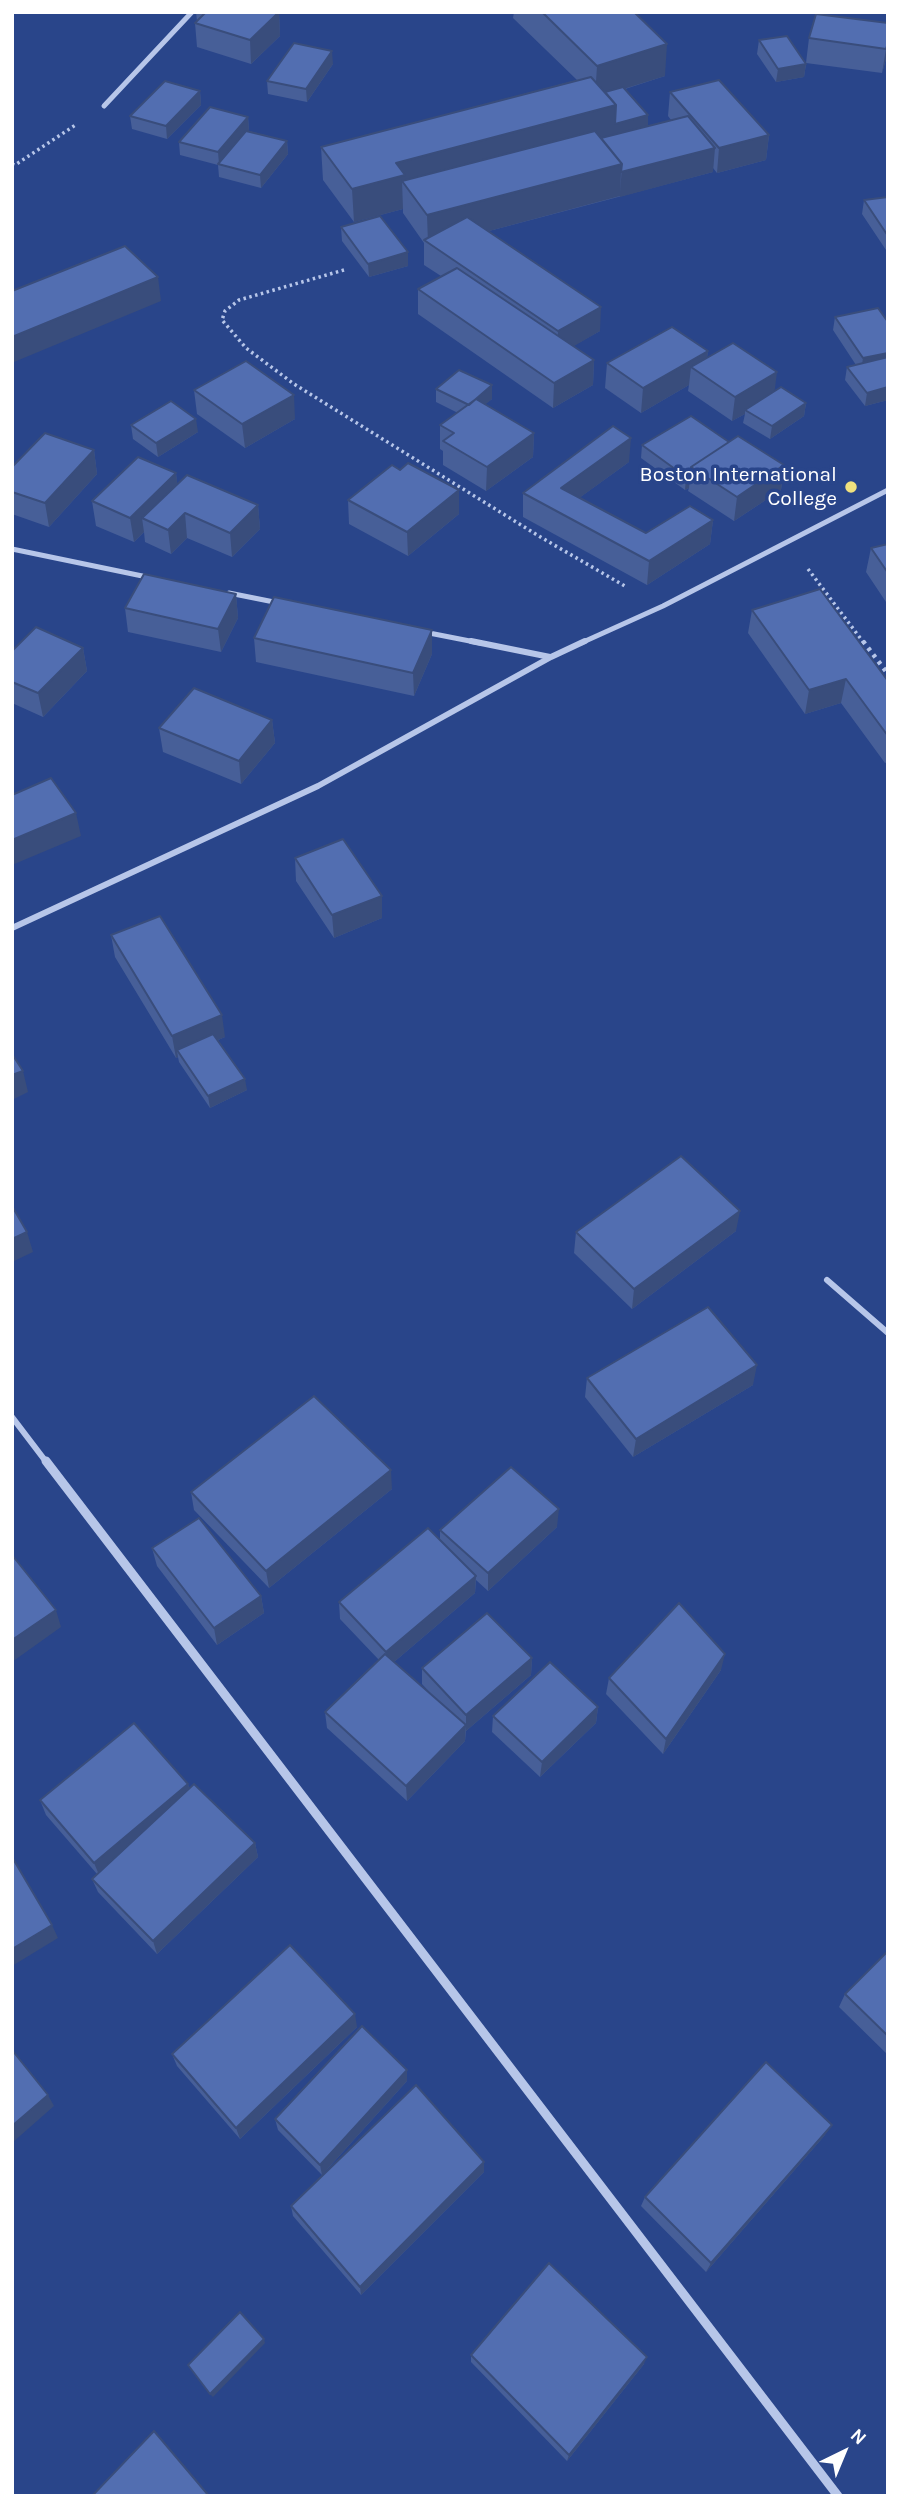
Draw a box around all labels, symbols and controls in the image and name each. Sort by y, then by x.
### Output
place label: Boston International College [640,462,837,512]
marker: Boston International College [843,479,859,495]
north arrow [809,2417,879,2487]
text: N [846,2424,871,2449]

